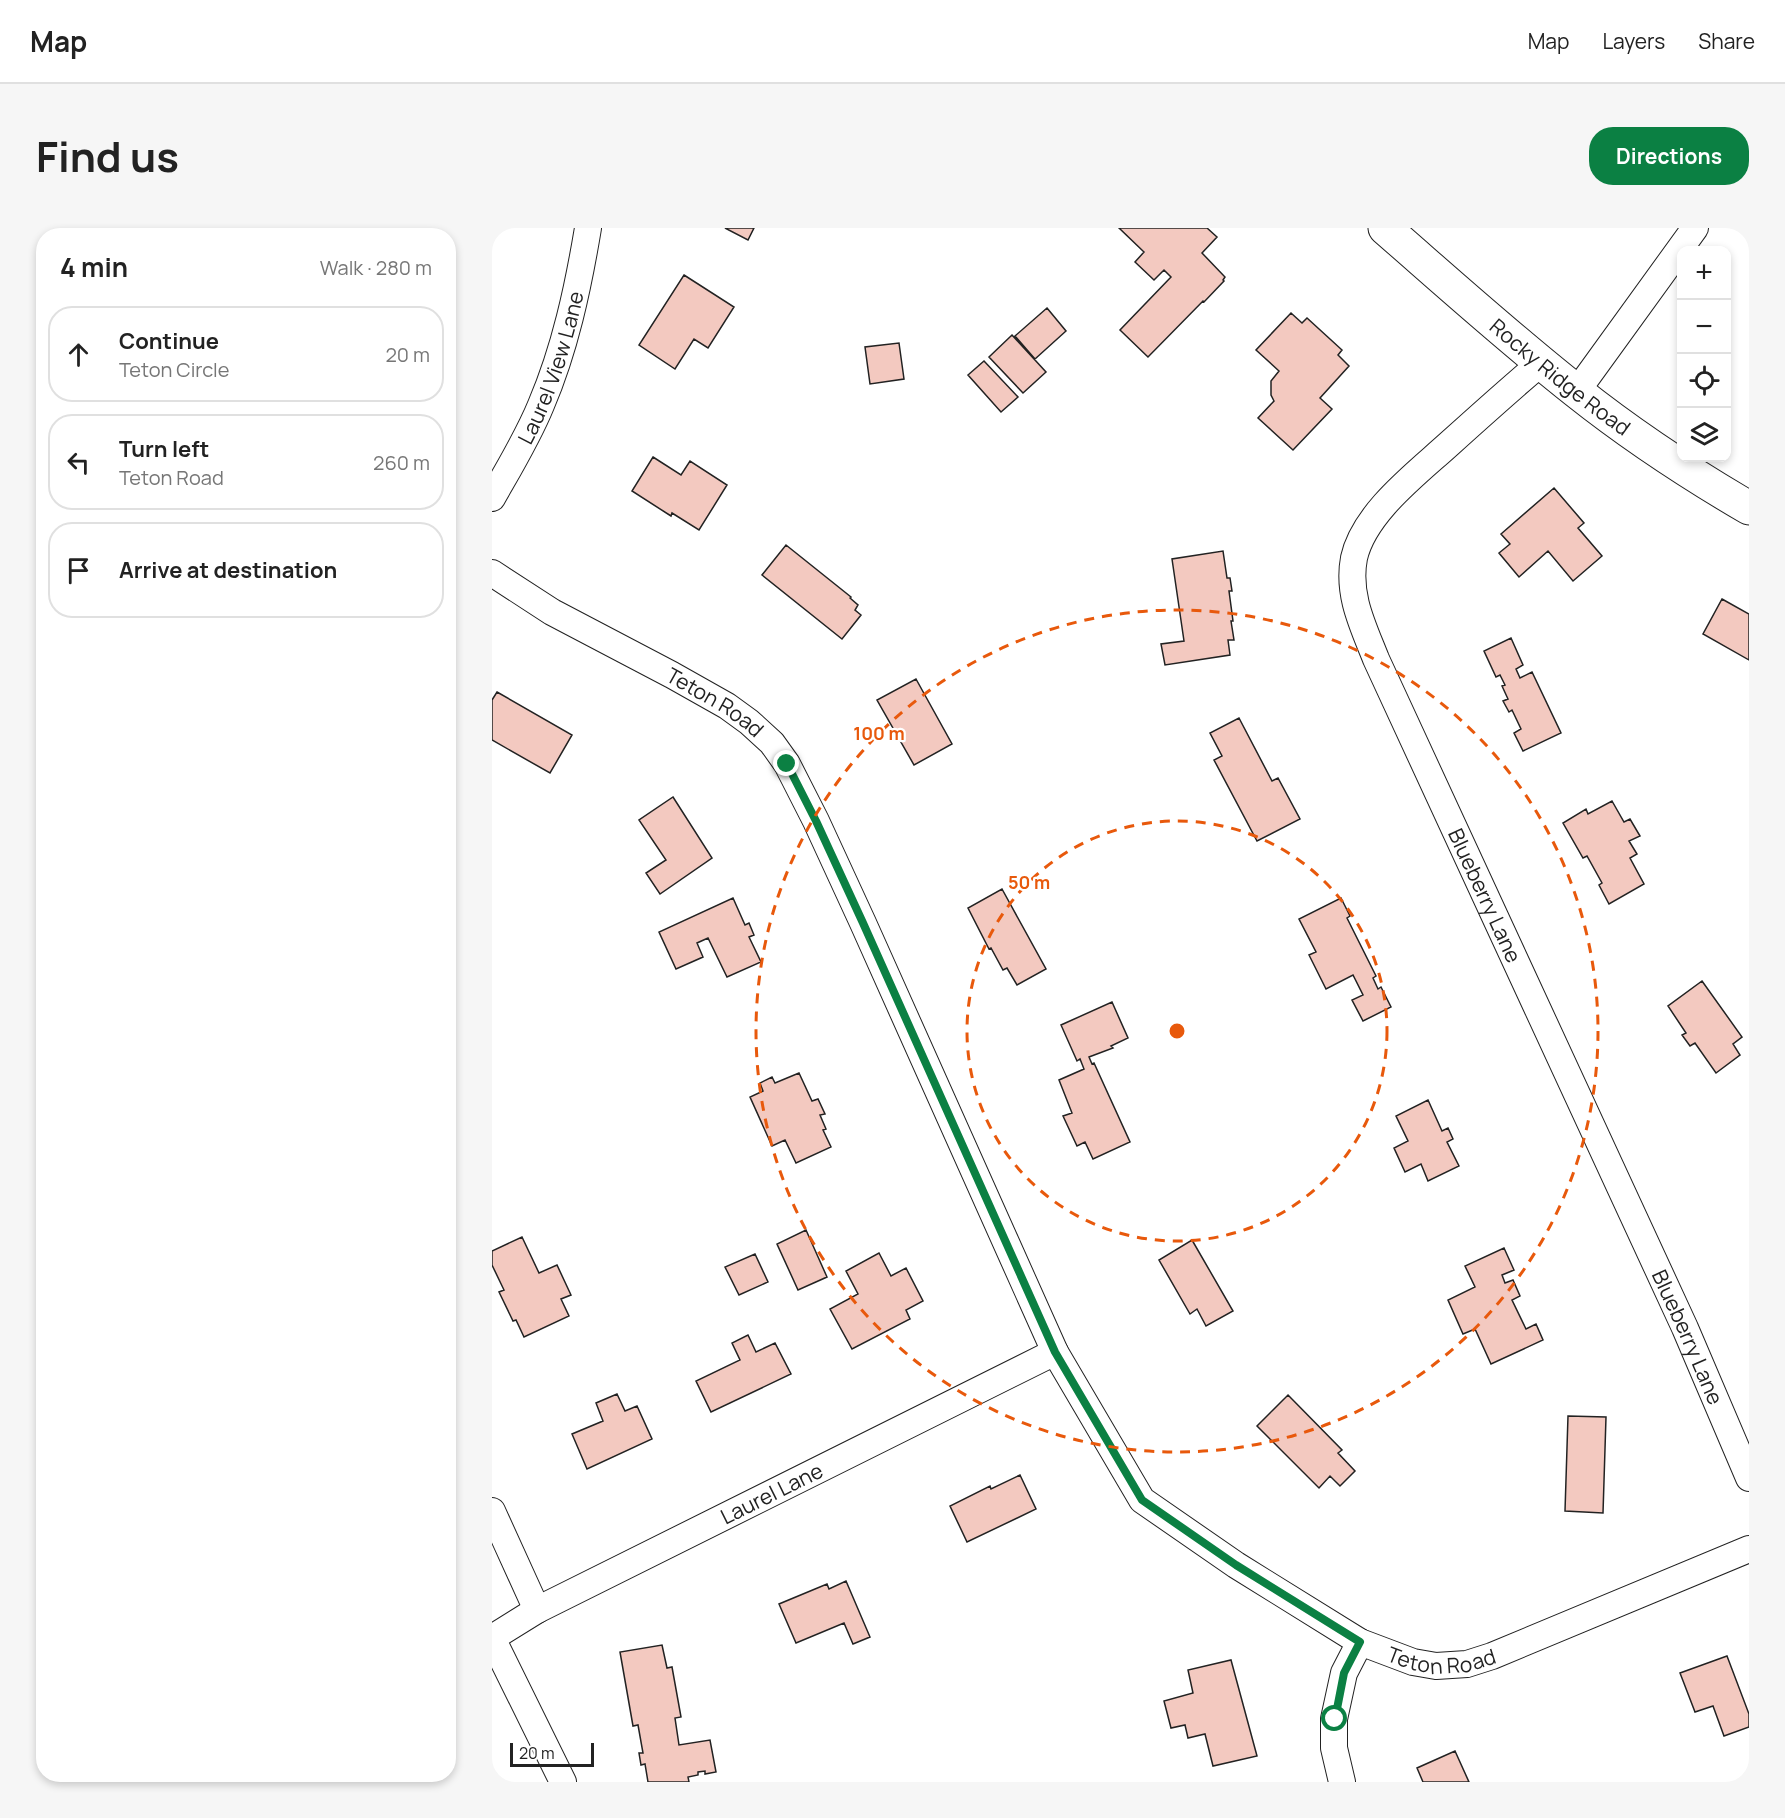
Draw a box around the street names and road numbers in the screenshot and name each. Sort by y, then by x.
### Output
street label: Laurel View Lane [511,288,590,449]
street label: Rocky Ridge Road [1484,312,1636,441]
street label: Teton Road [662,661,770,743]
street label: Blueberry Lane [1442,824,1528,967]
street label: Blueberry Lane [1646,1265,1730,1409]
street label: Laurel Lane [716,1456,827,1530]
street label: Teton Road [1384,1640,1499,1680]

